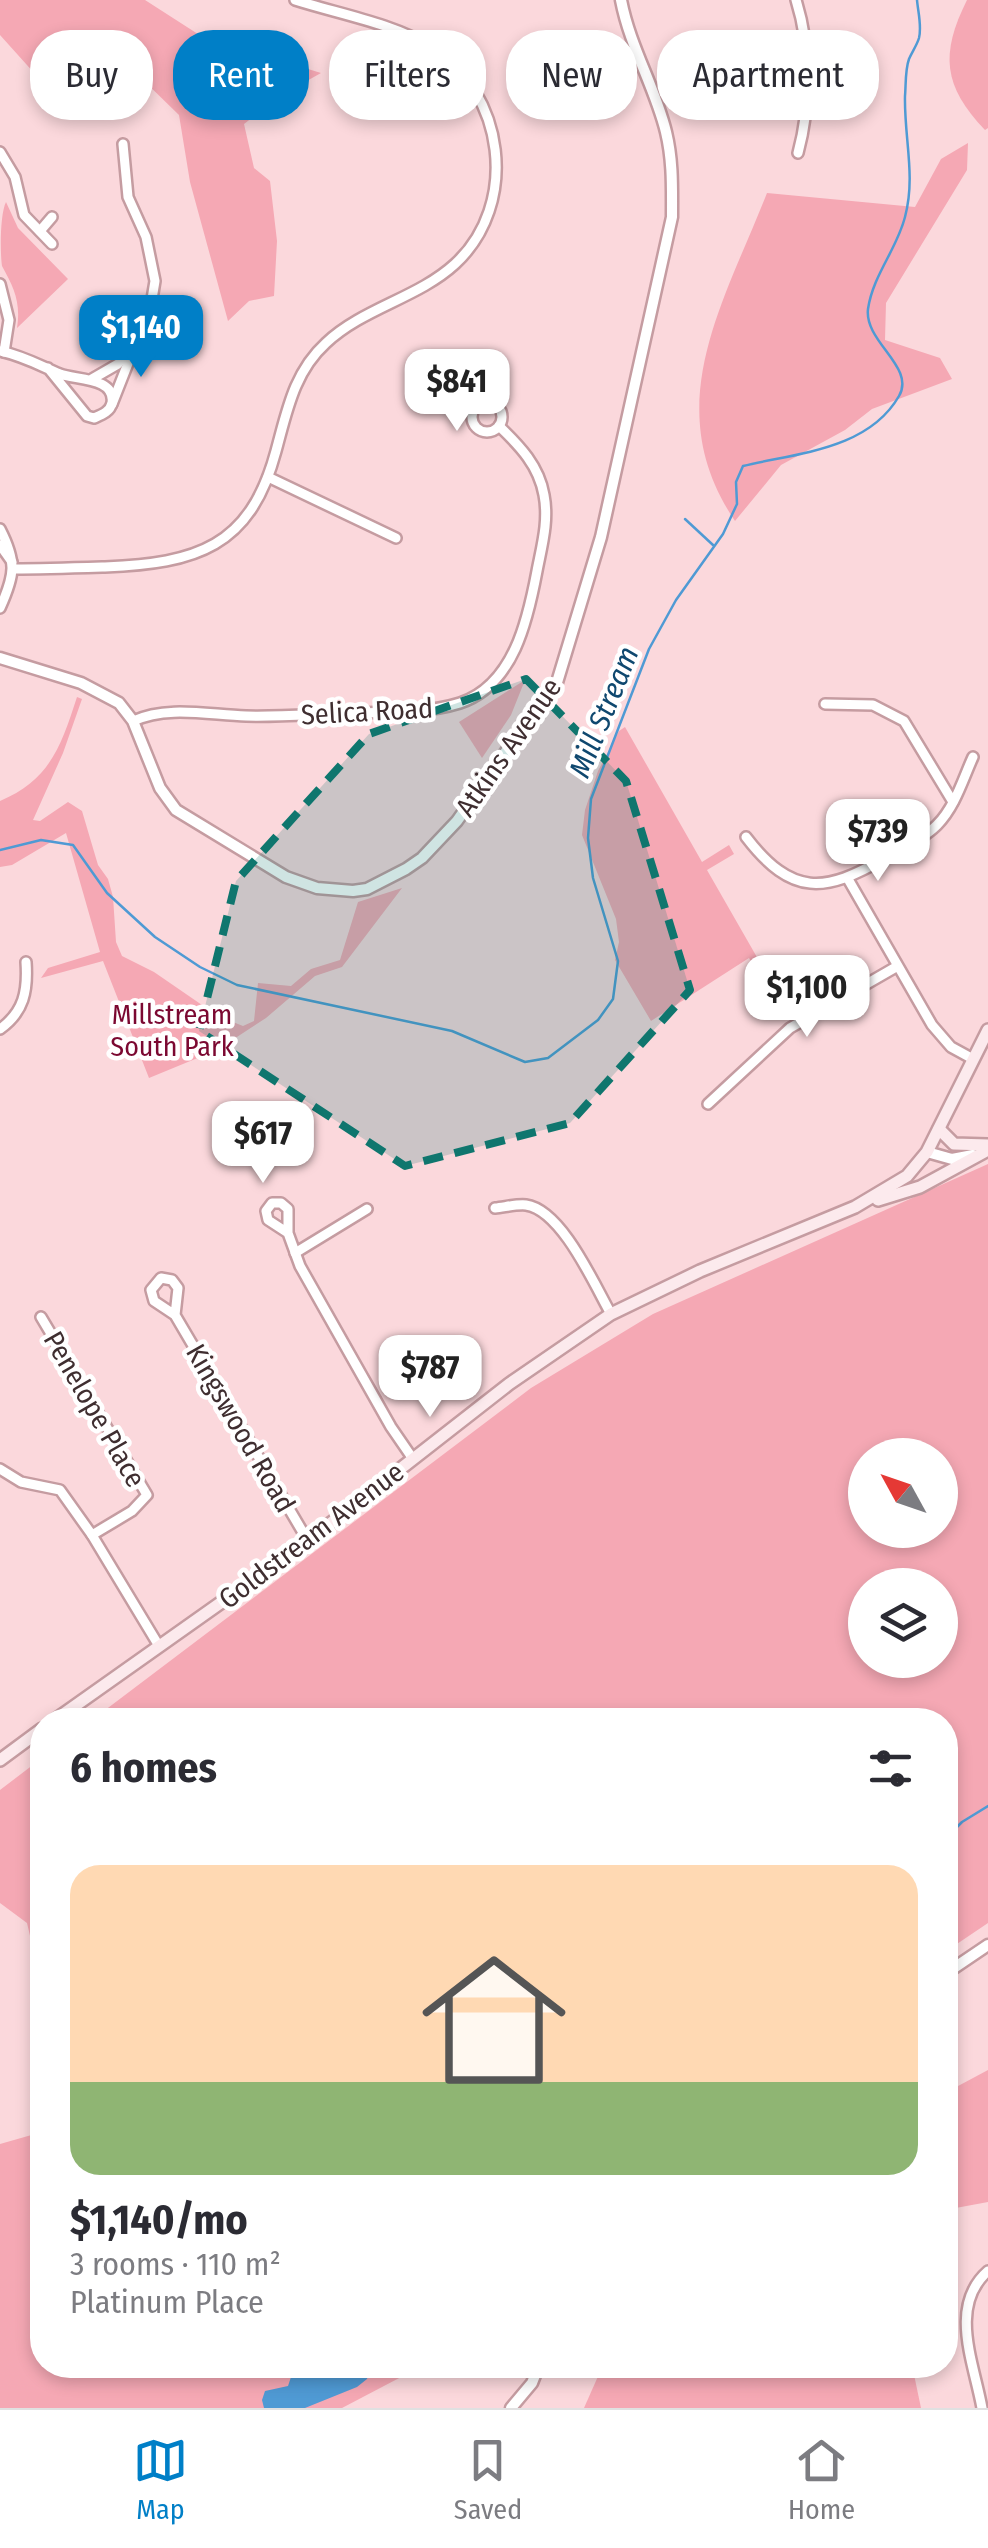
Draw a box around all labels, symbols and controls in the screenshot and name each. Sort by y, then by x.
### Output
chip: Buy [30,30,153,120]
chip: Rent [173,30,309,120]
chip: Filters [329,30,486,120]
chip: New [506,30,637,120]
chip: Apartment [657,30,879,120]
pin: $1,140 [60,295,222,380]
text: $1,140 [101,308,181,346]
pin: $841 [398,349,516,434]
text: $841 [427,362,487,400]
water label: Mill Stream [561,641,647,783]
street label: Atkins Avenue [449,672,568,823]
street label: Selica Road [300,692,434,731]
pin: $739 [819,799,937,884]
text: $739 [848,812,908,850]
pin: $1,100 [726,955,888,1040]
text: $1,100 [767,968,847,1006]
park label: Millstream South Park [110,998,235,1063]
pin: $617 [204,1101,322,1186]
text: $617 [234,1114,292,1152]
street label: Penelope Place [37,1326,152,1493]
pin: $787 [371,1335,489,1420]
street label: Kingswood Road [179,1338,302,1518]
text: $787 [401,1348,459,1386]
north arrow [848,1438,958,1548]
map controls [848,1438,958,1678]
street label: Goldstream Avenue [212,1455,410,1616]
button: layers [848,1568,958,1678]
icon: filters [863,1741,918,1796]
text: 6 homes [70,1743,217,1793]
icon: home [404,1930,584,2110]
text: $1,140/mo [70,2195,248,2245]
text: 3 rooms · 110 m² [70,2245,281,2283]
text: Platinum Place [70,2283,264,2321]
tab: Map [133,2433,188,2526]
tab: Saved [454,2433,522,2526]
tab: Home [788,2433,855,2526]

